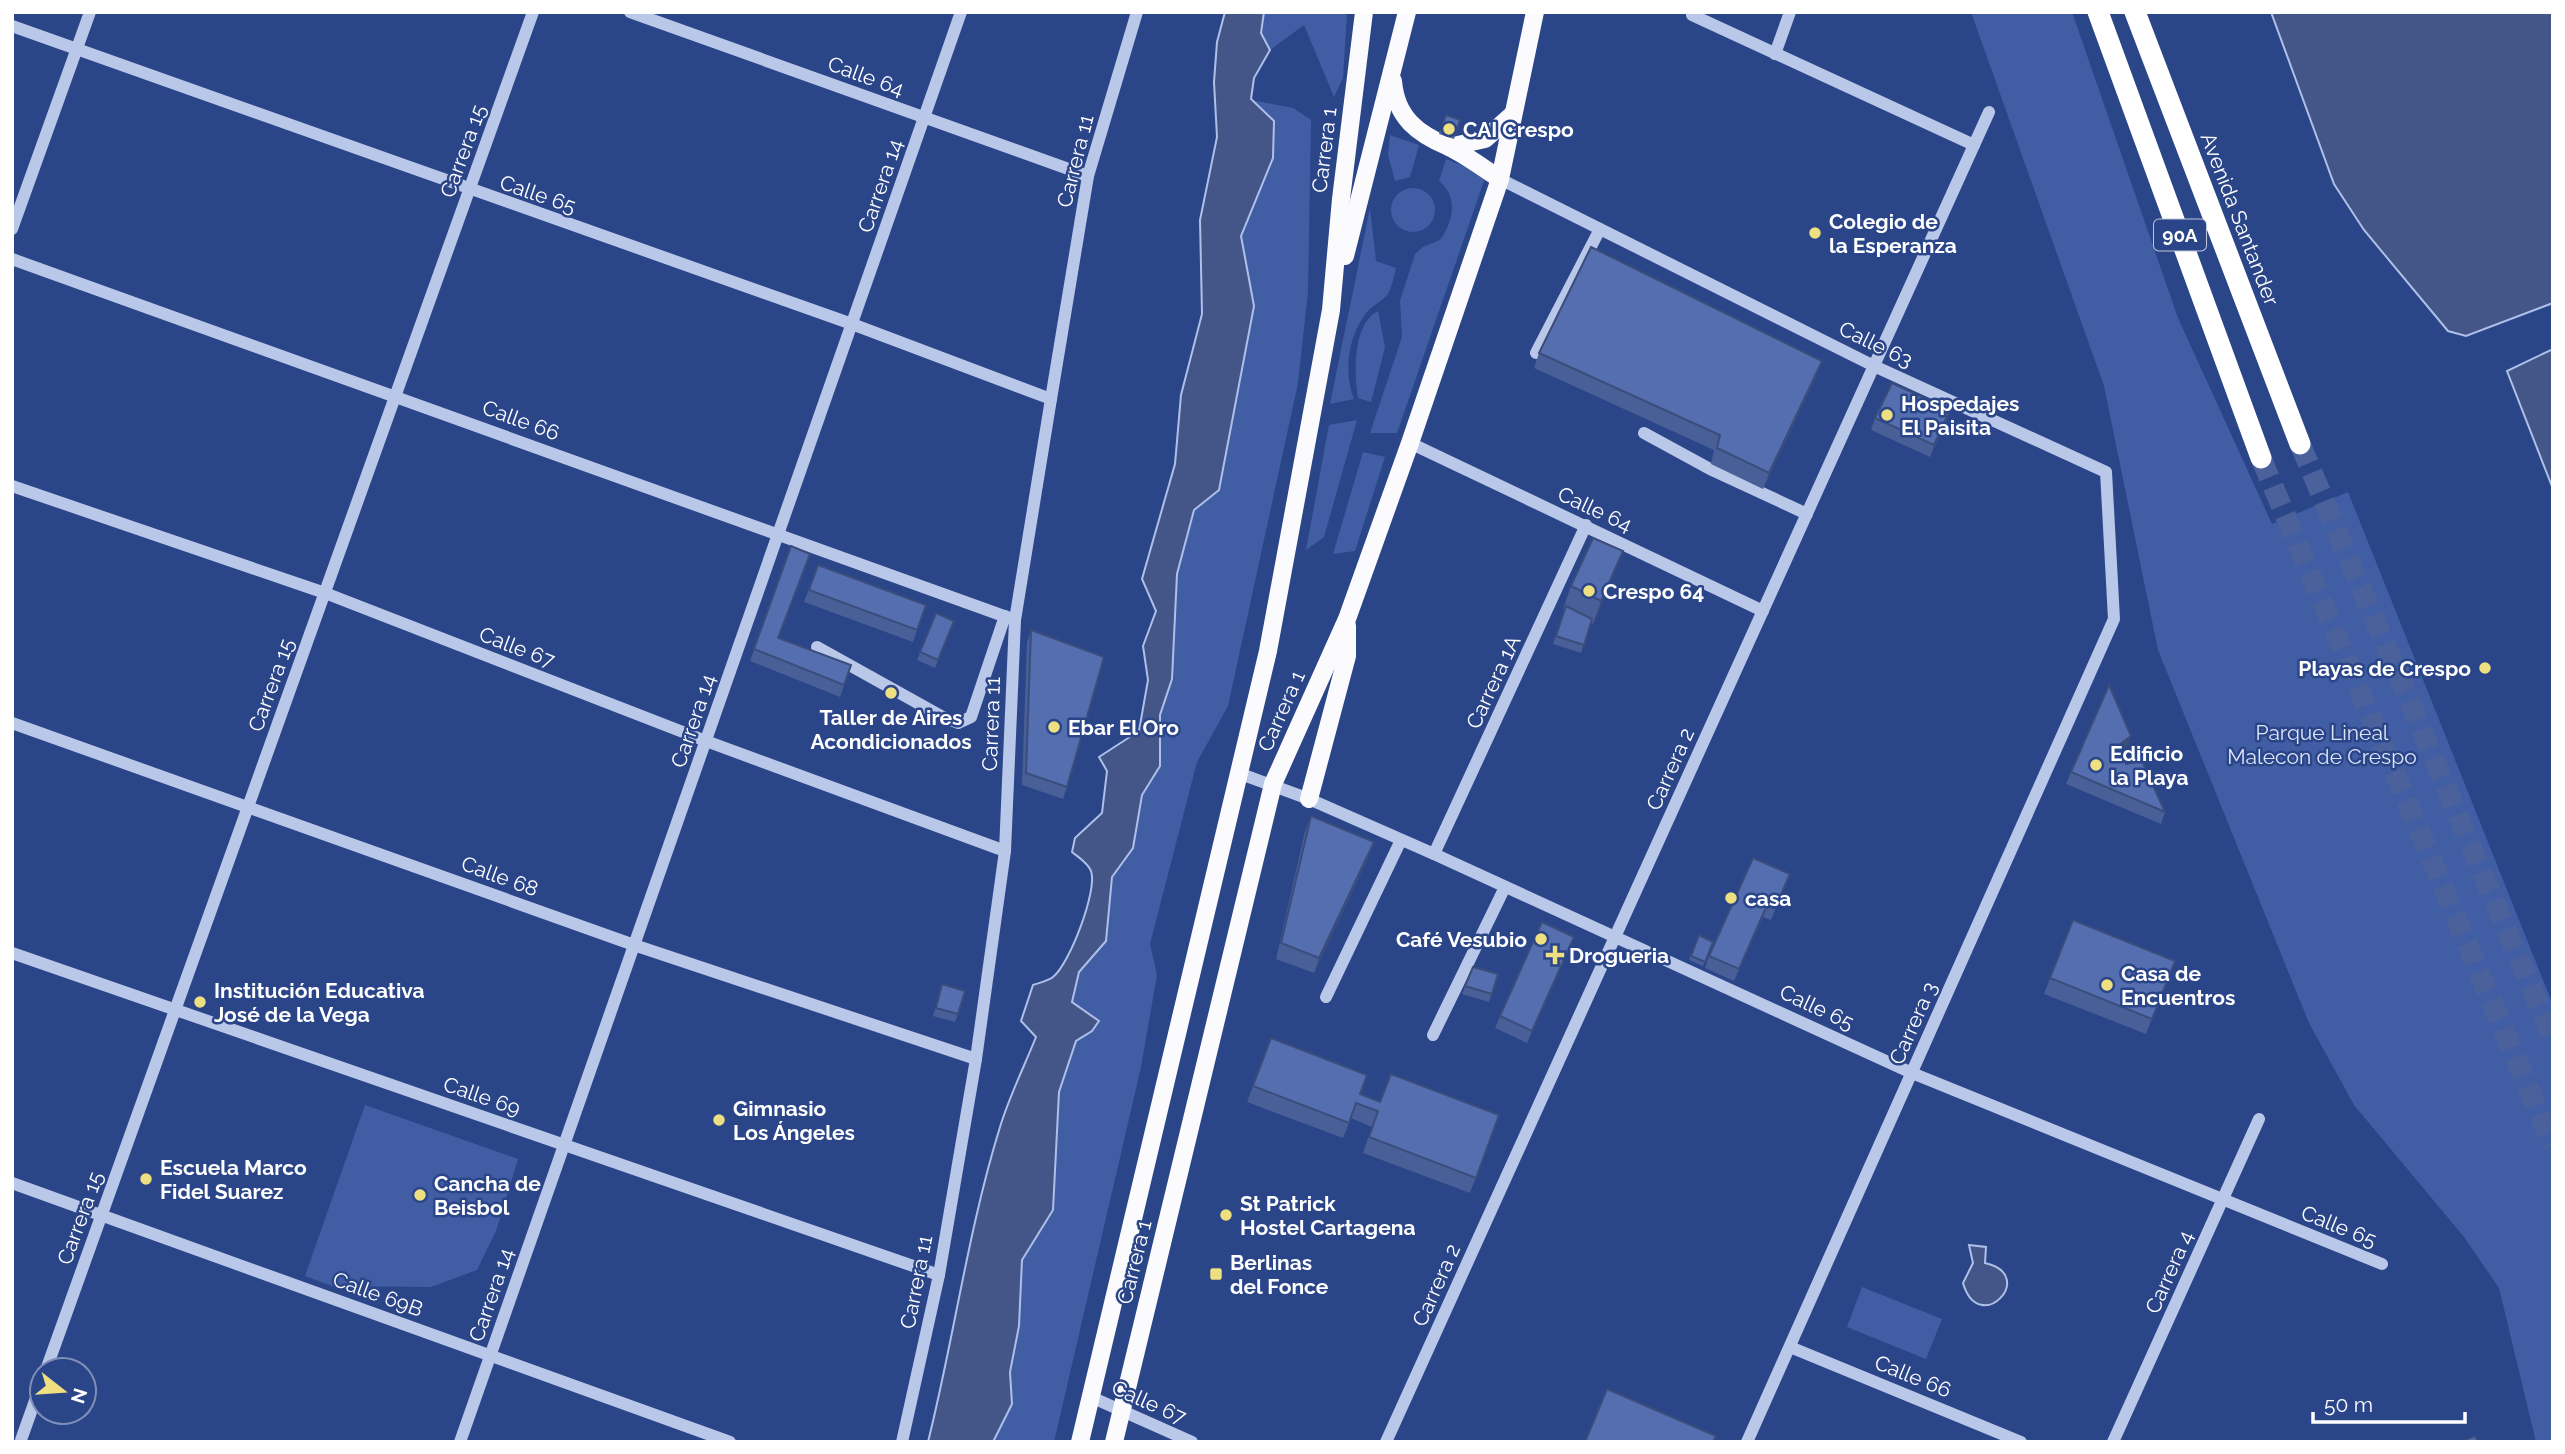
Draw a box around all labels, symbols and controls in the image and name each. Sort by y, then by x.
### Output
street label: Calle 64 [825,51,907,101]
street label: Carrera 15 [435,101,491,201]
street label: Carrera 1 [1306,106,1342,194]
street label: Carrera 11 [1051,112,1099,210]
place label: CAI Crespo [1463,117,1574,142]
marker: CAI Crespo [1441,121,1457,137]
street label: Avenida Santander [2196,129,2285,310]
street label: Carrera 14 [852,136,908,236]
street label: Calle 65 [497,169,579,219]
place label: Colegio de la Esperanza [1829,209,1957,258]
road number: 90A [2154,219,2206,250]
marker: Colegio de la Esperanza [1807,225,1823,241]
street label: Calle 63 [1835,315,1917,373]
place label: Hospedajes El Paisita [1901,391,2019,440]
street label: Calle 66 [479,395,563,445]
marker: Hospedajes El Paisita [1879,407,1895,423]
street label: Calle 64 [1554,481,1636,537]
place label: Crespo 64 [1603,579,1704,604]
marker: Crespo 64 [1581,583,1597,599]
street label: Calle 67 [476,621,559,673]
street label: Carrera 1A [1461,631,1525,733]
street label: Carrera 15 [243,635,299,735]
place label: Playas de Crespo [2298,656,2471,681]
marker: Playas de Crespo [2477,660,2493,676]
street label: Carrera 1 [1252,667,1310,755]
street label: Carrera 14 [665,671,721,771]
street label: Carrera 11 [977,676,1005,772]
marker: Taller de Aires Acondicionados [883,685,899,701]
place label: Taller de Aires Acondicionados [810,705,972,754]
place label: Ebar El Oro [1068,715,1179,740]
marker: Ebar El Oro [1046,719,1062,735]
park label: Parque Lineal Malecon de Crespo [2227,720,2417,769]
street label: Carrera 2 [1641,724,1699,814]
place label: Edificio la Playa [2110,741,2188,790]
marker: Edificio la Playa [2088,757,2104,773]
street label: Calle 68 [458,851,542,901]
place label: casa [1745,886,1791,911]
marker: casa [1723,890,1739,906]
place label: Café Vesubio [1396,927,1527,952]
marker: Café Vesubio [1533,931,1549,947]
place label: Drogueria [1569,943,1669,968]
marker: Drogueria [1547,947,1563,963]
place label: Casa de Encuentros [2121,961,2235,1010]
marker: Casa de Encuentros [2099,977,2115,993]
place label: Institución Educativa José de la Vega [214,978,425,1027]
street label: Carrera 3 [1884,978,1942,1068]
street label: Calle 65 [1776,979,1858,1035]
marker: Institución Educativa José de la Vega [192,994,208,1010]
street label: Calle 69 [440,1071,524,1121]
place label: Gimnasio Los Ángeles [733,1096,855,1145]
marker: Gimnasio Los Ángeles [711,1112,727,1128]
place label: Escuela Marco Fidel Suarez [160,1155,307,1204]
street label: Carrera 15 [52,1168,108,1268]
marker: Escuela Marco Fidel Suarez [138,1171,154,1187]
place label: Cancha de Beisbol [434,1171,541,1220]
marker: Cancha de Beisbol [412,1187,428,1203]
place label: St Patrick Hostel Cartagena [1240,1191,1415,1240]
street label: Calle 65 [2298,1200,2380,1252]
marker: St Patrick Hostel Cartagena [1218,1207,1234,1223]
street label: Carrera 1 [1112,1217,1156,1307]
street label: Carrera 4 [2140,1227,2198,1317]
street label: Carrera 11 [895,1233,937,1331]
street label: Carrera 2 [1407,1240,1465,1330]
street label: Carrera 14 [463,1245,519,1345]
place label: Berlinas del Fonce [1230,1250,1329,1299]
street label: Calle 69B [330,1266,426,1322]
marker: Berlinas del Fonce [1208,1266,1224,1282]
street label: Calle 66 [1871,1349,1955,1403]
north arrow [28,1356,98,1426]
street label: Calle 67 [1108,1375,1191,1430]
scale bar [2313,1380,2465,1424]
text: N [67,1386,92,1406]
text: 50 m [2324,1392,2373,1417]

